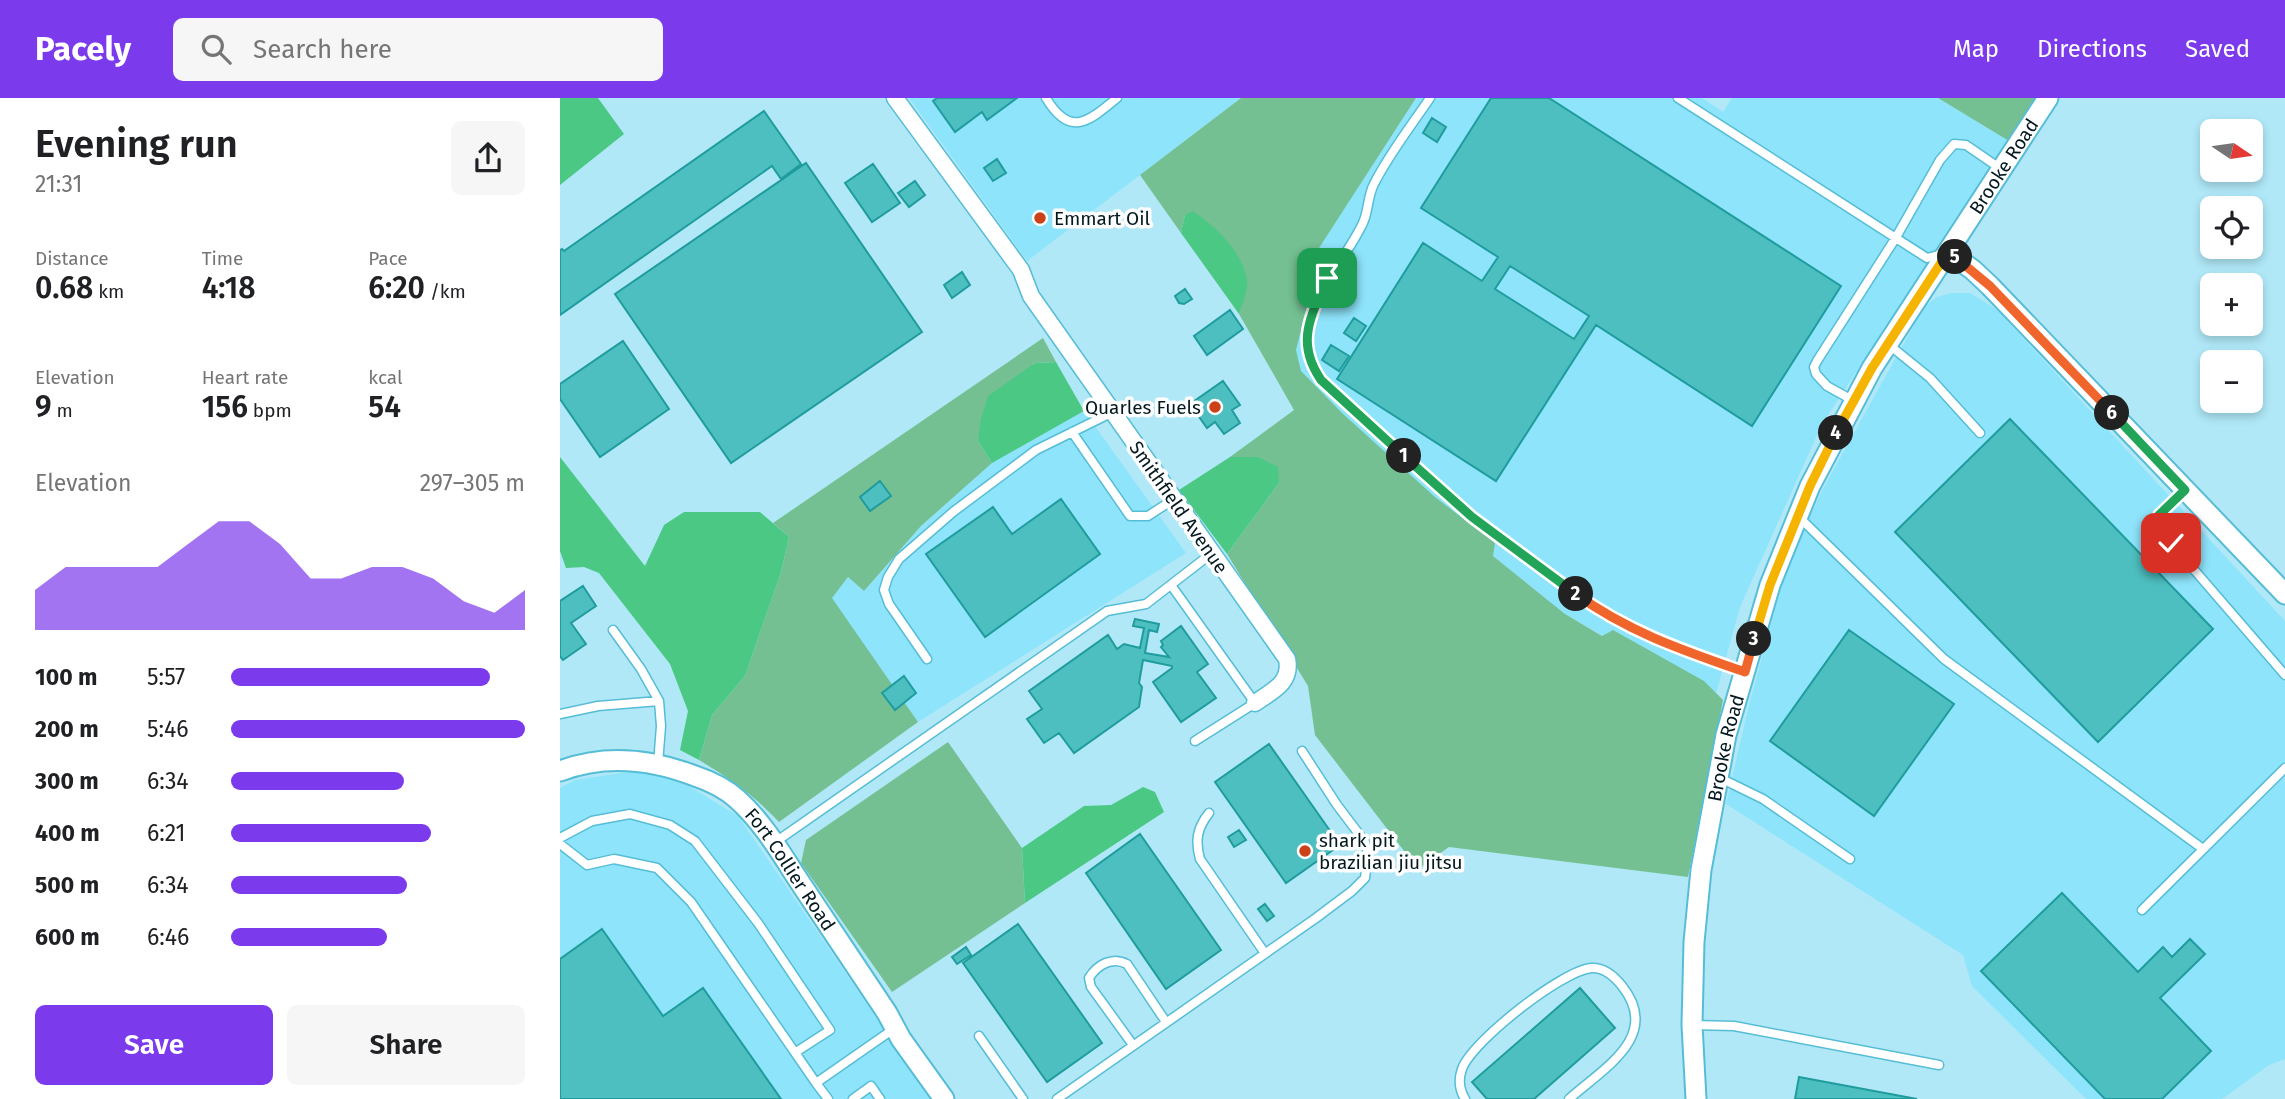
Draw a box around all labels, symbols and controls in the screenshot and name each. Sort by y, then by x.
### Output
search box [173,18,663,81]
text: Pacely [35,29,131,69]
icon: search [197,30,235,68]
text: Search here [253,34,392,65]
text: Map [1953,35,1999,63]
text: Directions [2037,35,2147,63]
text: Saved [2185,35,2250,63]
street label: Brooke Road [1964,114,2043,219]
north arrow [2200,119,2263,182]
map controls [2200,119,2263,413]
text: Evening run [35,121,238,167]
button: share [451,121,525,195]
text: 21:31 [35,170,82,198]
button: locate [2200,196,2263,259]
place label: Emmart Oil [1054,207,1151,230]
marker: Emmart Oil [1032,210,1048,226]
pin: 5 [1938,240,1972,274]
text: 5 [1949,245,1960,268]
text: Distance [35,247,109,270]
text: Time [202,247,243,270]
text: Pace [368,247,408,270]
pin [1297,248,1357,308]
icon: arrive [1308,259,1346,297]
text: 0.68 [35,270,93,306]
text: 4:18 [202,270,255,306]
text: 6:20 [368,270,425,306]
button: + [2200,273,2263,336]
text: km [93,280,124,303]
text: /km [425,280,466,303]
button: − [2200,350,2263,413]
text: Elevation [35,366,115,389]
text: Heart rate [202,366,288,389]
text: kcal [368,366,403,389]
text: 9 [35,389,52,425]
text: 156 [202,389,248,425]
text: 54 [368,389,401,425]
place label: Quarles Fuels [1085,396,1201,419]
pin: 6 [2094,396,2130,430]
text: m [52,399,73,422]
text: bpm [248,399,292,422]
marker: Quarles Fuels [1207,399,1223,415]
text: 6 [2106,401,2117,424]
pin: 4 [1818,416,1854,450]
text: 4 [1830,421,1841,444]
street label: Smithfield Avenue [1124,437,1233,578]
pin: 1 [1386,438,1422,474]
text: 1 [1399,444,1408,467]
text: Elevation [35,469,131,497]
text: 297–305 m [420,469,525,497]
pin [2141,513,2201,573]
icon: check [2152,524,2190,562]
pin: 2 [1558,576,1594,612]
text: 2 [1571,582,1580,605]
pin: 3 [1736,622,1772,656]
text: 3 [1749,627,1758,650]
text: 100 m [35,663,97,691]
text: 5:57 [147,663,185,691]
street label: Brooke Road [1703,692,1749,804]
text: 200 m [35,715,99,743]
text: 5:46 [147,715,188,743]
text: 300 m [35,767,99,795]
text: 6:34 [147,767,189,795]
street label: Fort Collier Road [740,803,840,935]
text: 400 m [35,819,100,847]
text: 6:21 [147,819,186,847]
place label: shark pit brazilian jiu jitsu [1319,829,1463,874]
marker: shark pit brazilian jiu jitsu [1297,843,1313,859]
text: 500 m [35,871,99,899]
text: 6:34 [147,871,189,899]
text: 600 m [35,923,100,951]
text: 6:46 [147,923,189,951]
button: Save [35,1005,273,1085]
button: Share [287,1005,525,1085]

